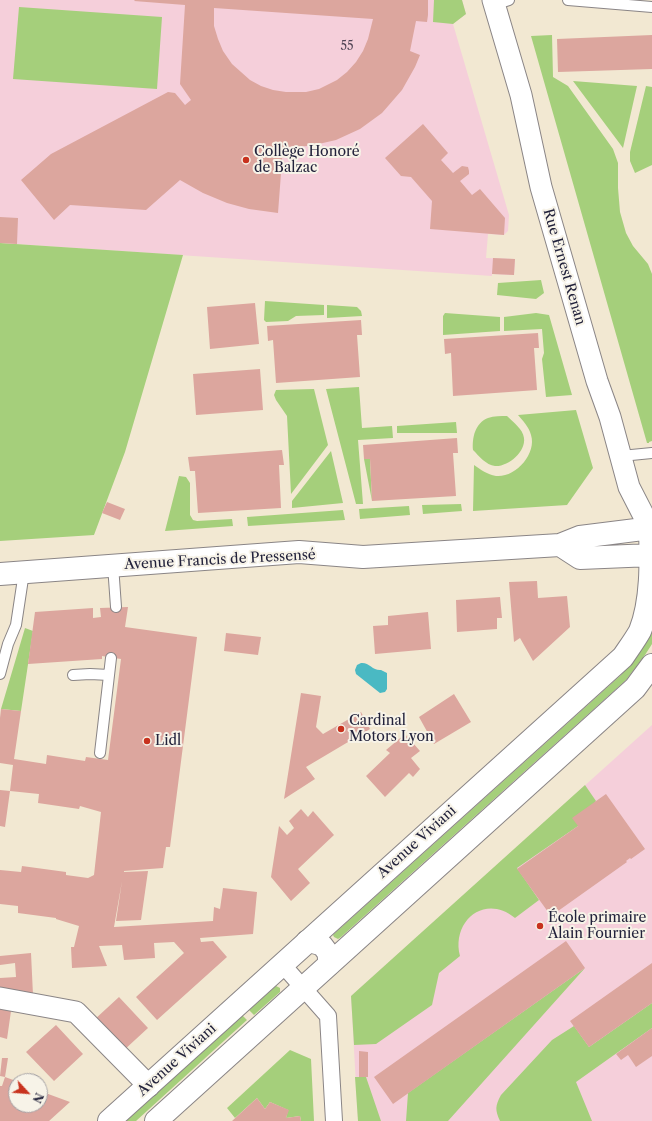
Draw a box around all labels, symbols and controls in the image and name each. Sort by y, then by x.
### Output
house number: 55 [340,40,354,54]
place label: Collège Honoré de Balzac [254,144,360,176]
marker: Collège Honoré de Balzac [241,155,251,165]
street label: Rue Ernest Renan [539,207,589,327]
street label: Avenue Francis de Pressensé [124,547,316,573]
place label: Cardinal Motors Lyon [349,713,434,746]
marker: Cardinal Motors Lyon [336,724,346,734]
place label: Lidl [155,733,181,749]
marker: Lidl [142,736,152,746]
street label: Avenue Viviani [374,802,460,882]
place label: École primaire Alain Fournier [548,910,646,942]
marker: École primaire Alain Fournier [535,921,545,931]
street label: Avenue Viviani [134,1020,220,1100]
north arrow [8,1073,48,1113]
text: N [29,1090,46,1105]

